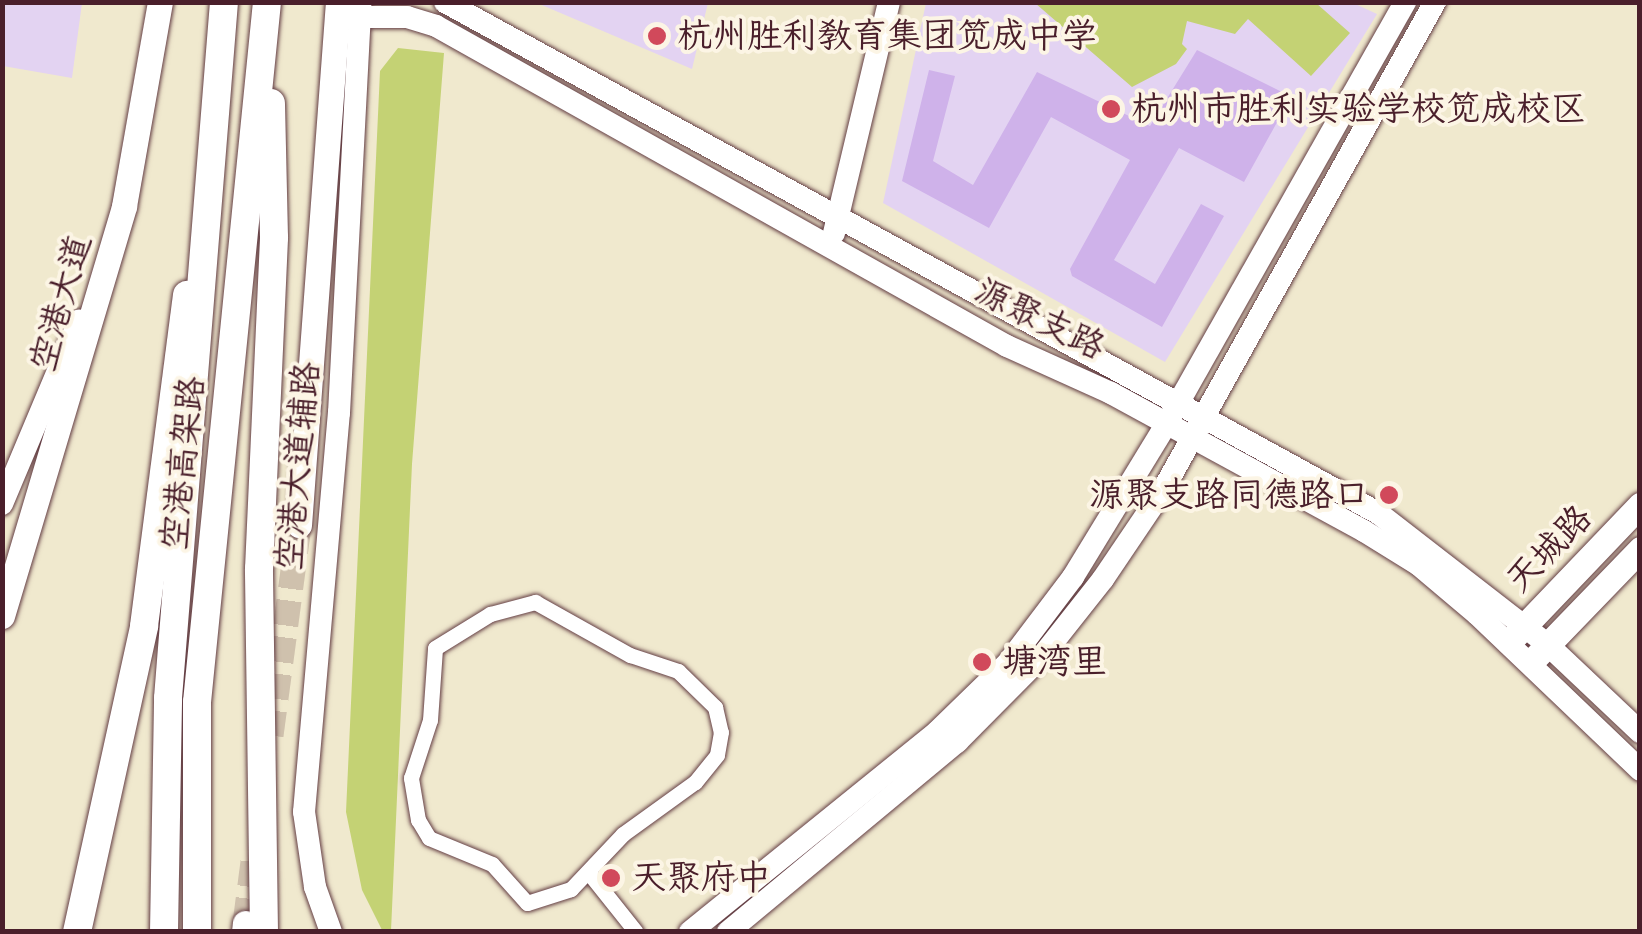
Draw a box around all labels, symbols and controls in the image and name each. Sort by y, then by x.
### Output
place label: 杭州胜利教育集团笕成中学 [677,15,1097,57]
marker: 杭州胜利教育集团笕成中学 [646,25,668,47]
place label: 杭州市胜利实验学校笕成校区 [1131,88,1586,130]
marker: 杭州市胜利实验学校笕成校区 [1100,98,1122,120]
street label: 空港大道 [22,230,100,376]
street label: 源聚支路 [968,269,1112,369]
street label: 空港大道辅路 [268,360,328,572]
street label: 空港高架路 [153,374,213,552]
place label: 源聚支路同德路口 [1089,474,1369,516]
marker: 源聚支路同德路口 [1378,484,1400,506]
street label: 天城路 [1497,497,1601,601]
place label: 塘湾里 [1002,641,1107,683]
marker: 塘湾里 [971,651,993,673]
place label: 天聚府中 [631,857,771,899]
marker: 天聚府中 [600,867,622,889]

